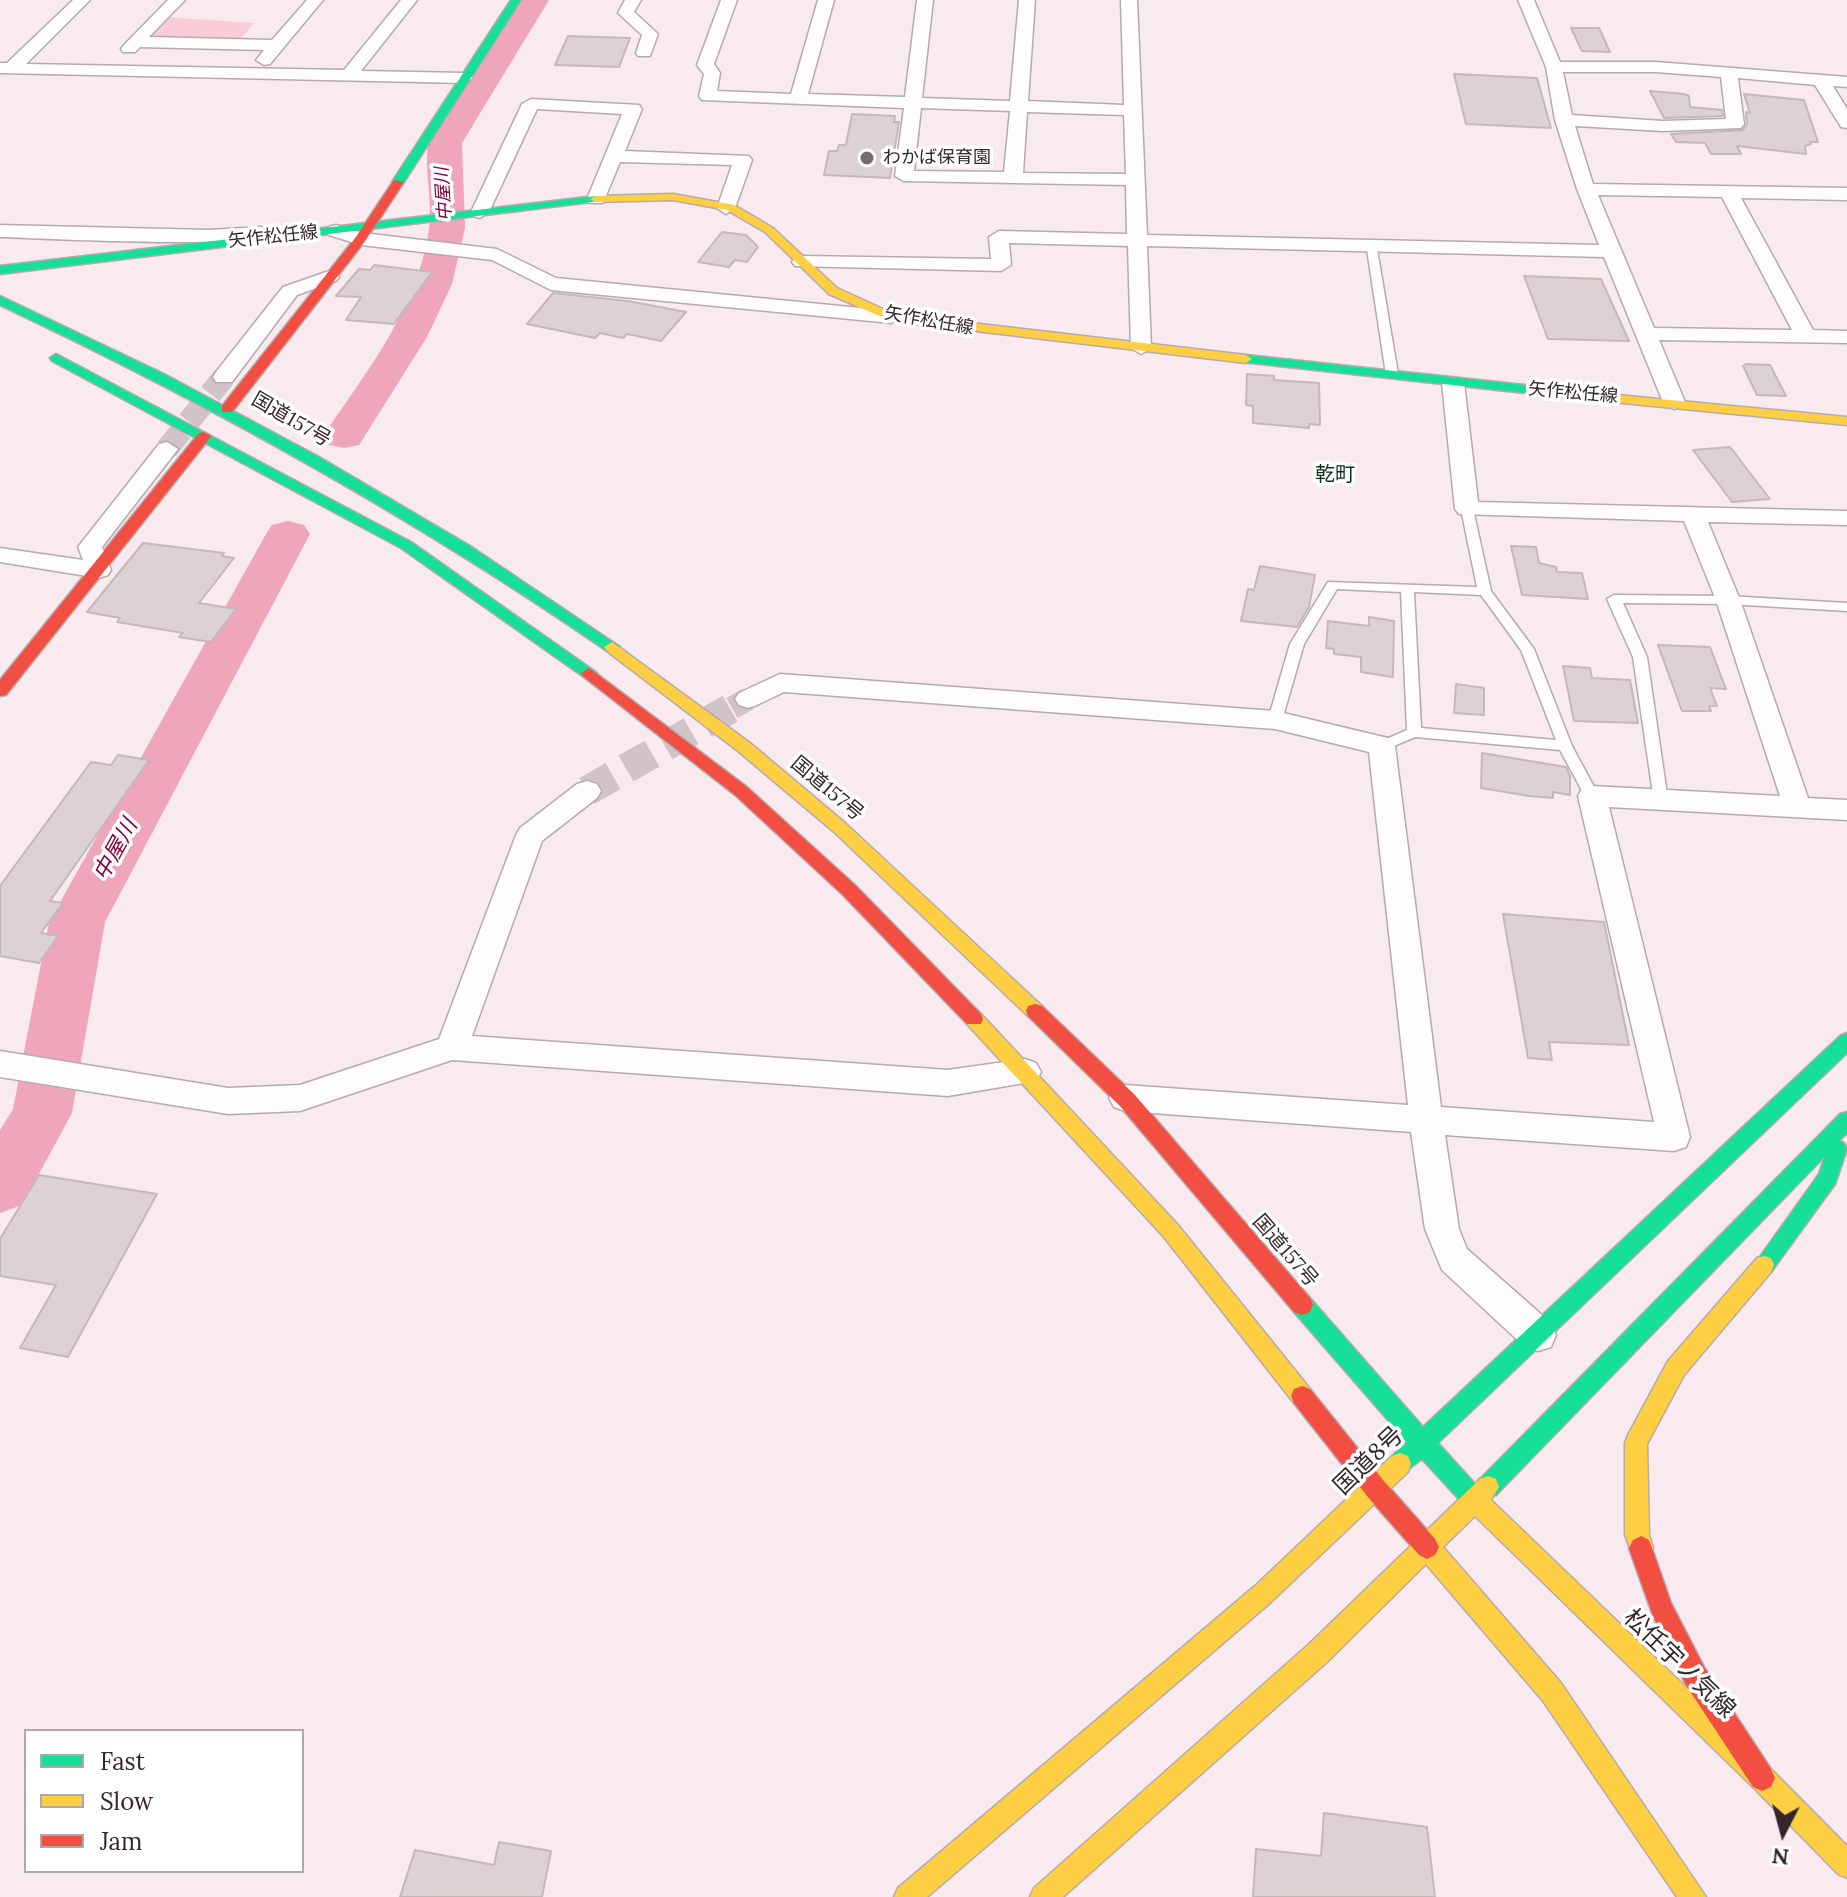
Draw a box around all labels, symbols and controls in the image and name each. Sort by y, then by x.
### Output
place label: わかば保育園 [883,147,991,169]
marker: わかば保育園 [858,149,876,167]
water label: 中屋川 [431,166,457,222]
street label: 矢作松任線 [227,222,319,252]
street label: 矢作松任線 [883,303,975,339]
street label: 矢作松任線 [1527,378,1619,408]
street label: 国道157号 [247,388,335,452]
district label: 乾町 [1315,463,1355,487]
street label: 国道157号 [786,752,868,826]
water label: 中屋川 [88,815,144,885]
street label: 国道157号 [1247,1210,1323,1292]
street label: 国道8号 [1328,1421,1410,1501]
street label: 松任宇ノ気線 [1617,1604,1741,1724]
legend [24,1729,304,1873]
text: Fast [100,1746,145,1777]
text: Slow [100,1786,153,1817]
north arrow [1743,1793,1823,1873]
text: Jam [100,1826,142,1857]
text: N [1771,1842,1790,1872]

